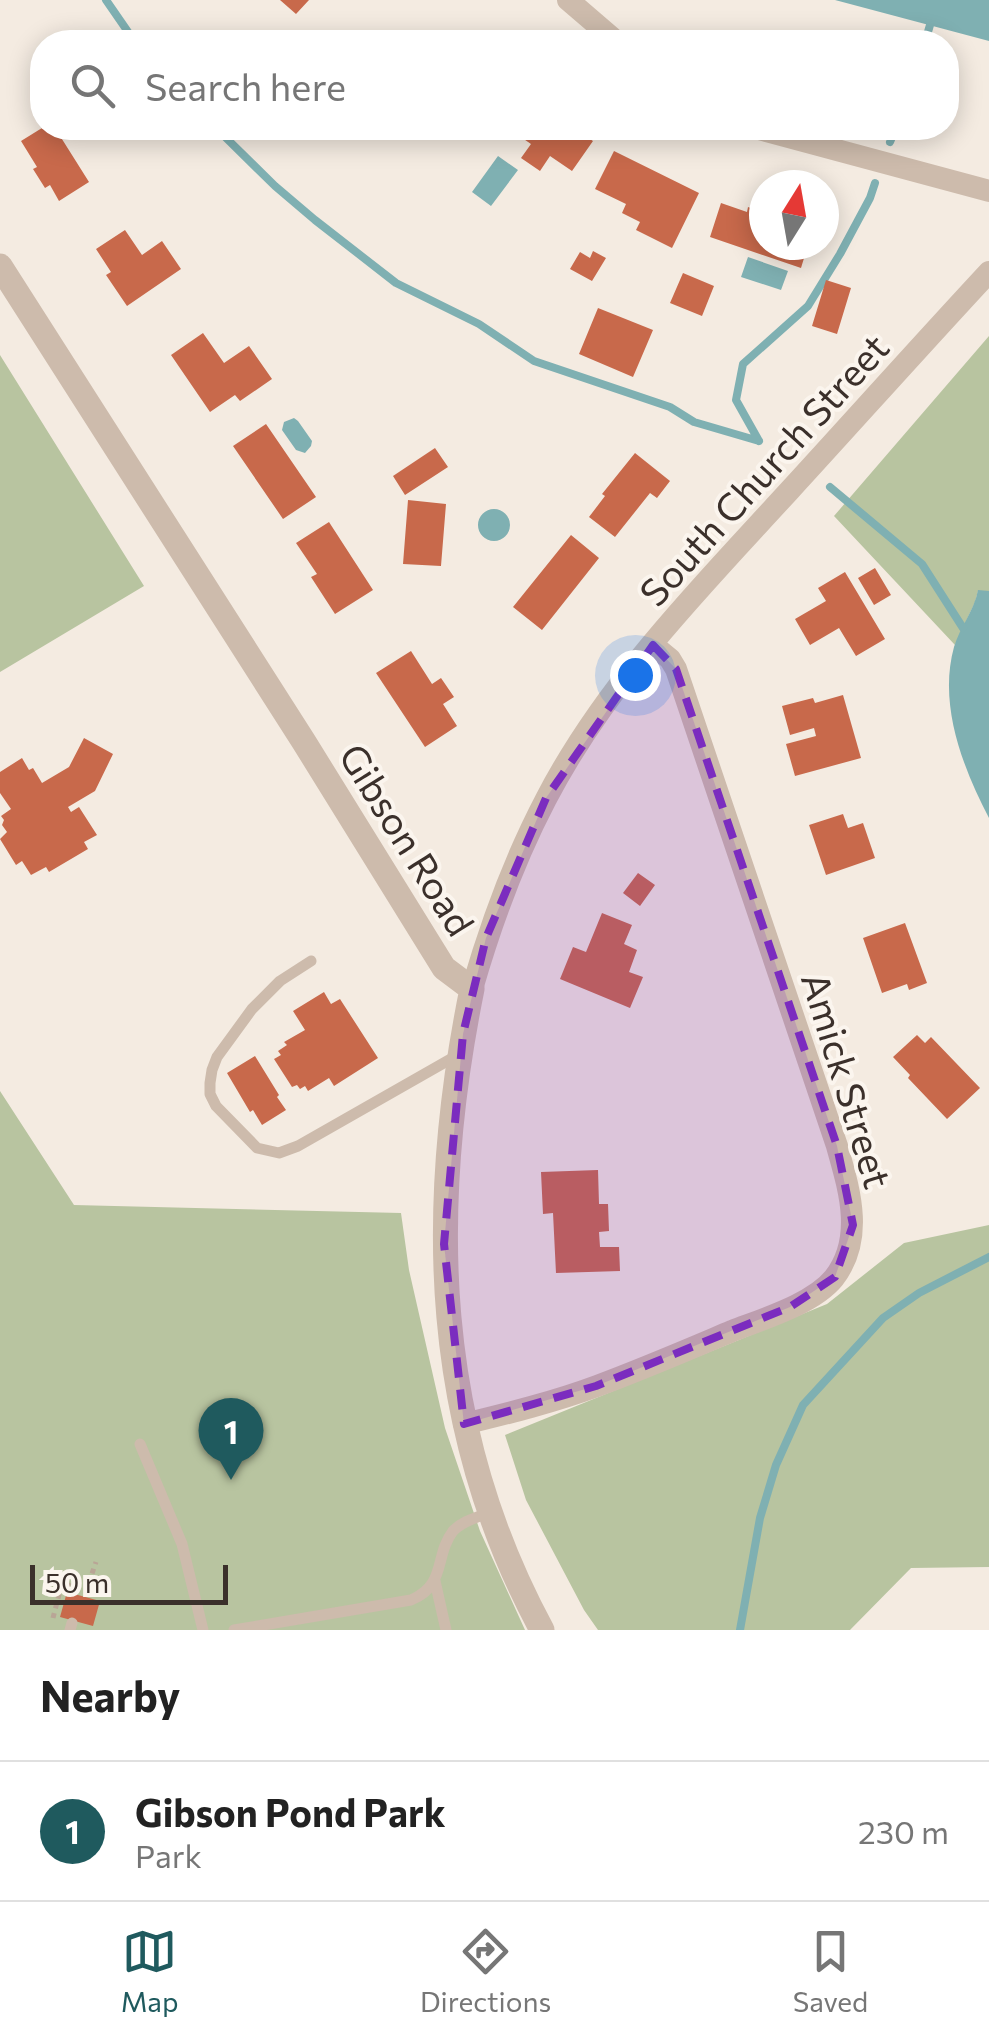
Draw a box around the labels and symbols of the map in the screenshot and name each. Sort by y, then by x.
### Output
north arrow [749,170,839,260]
street label: South Church Street [629,323,897,615]
your location [610,650,661,701]
street label: Gibson Road [330,734,486,944]
street label: Amick Street [793,966,903,1194]
pin: 1 [198,1398,264,1480]
scale bar [30,1560,228,1604]

